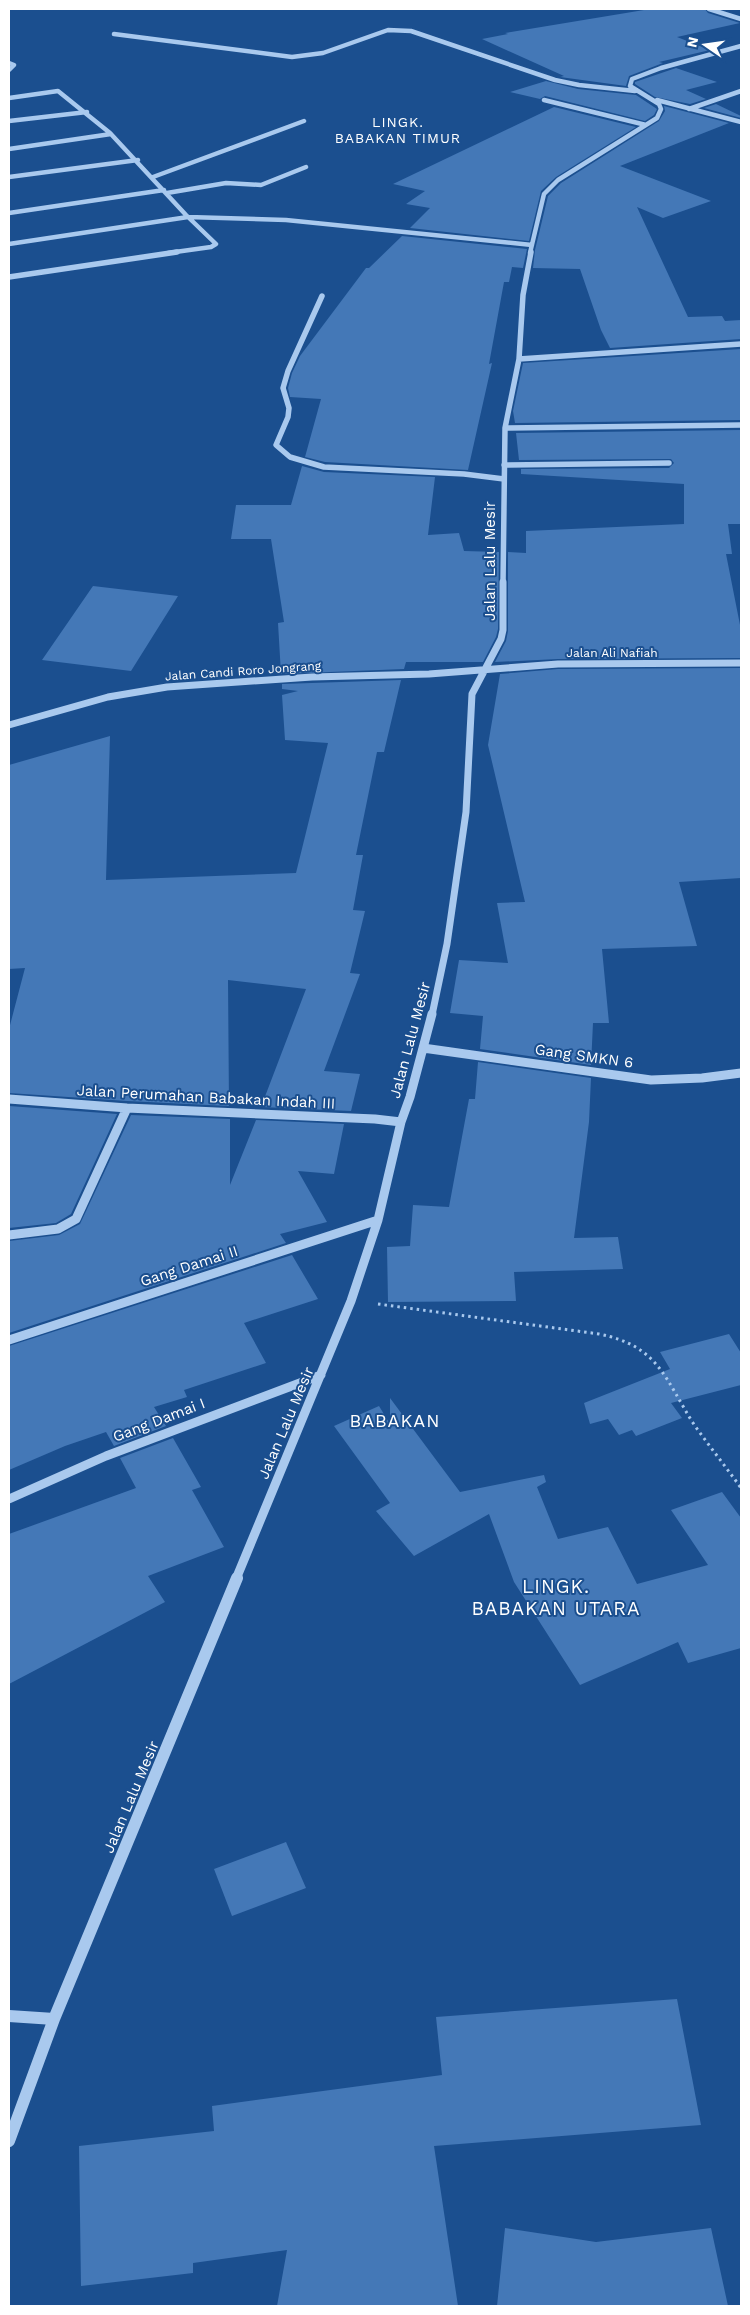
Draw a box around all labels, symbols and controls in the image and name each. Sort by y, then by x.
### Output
north arrow [680,20,730,70]
text: N [683,35,701,49]
district label: LINGK. BABAKAN TIMUR [335,114,461,146]
street label: Jalan Lalu Mesir [481,501,499,621]
street label: Jalan Ali Nafiah [566,646,658,660]
street label: Jalan Candi Roro Jongrang [165,659,322,683]
street label: Jalan Lalu Mesir [386,980,434,1100]
street label: Gang SMKN 6 [534,1040,634,1072]
street label: Jalan Perumahan Babakan Indah III [76,1081,336,1113]
street label: Gang Damai II [138,1242,240,1290]
street label: Jalan Lalu Mesir [254,1364,318,1482]
street label: Gang Damai I [110,1394,208,1446]
district label: BABAKAN [350,1410,440,1431]
district label: LINGK. BABAKAN UTARA [472,1575,640,1620]
street label: Jalan Lalu Mesir [99,1738,163,1856]

